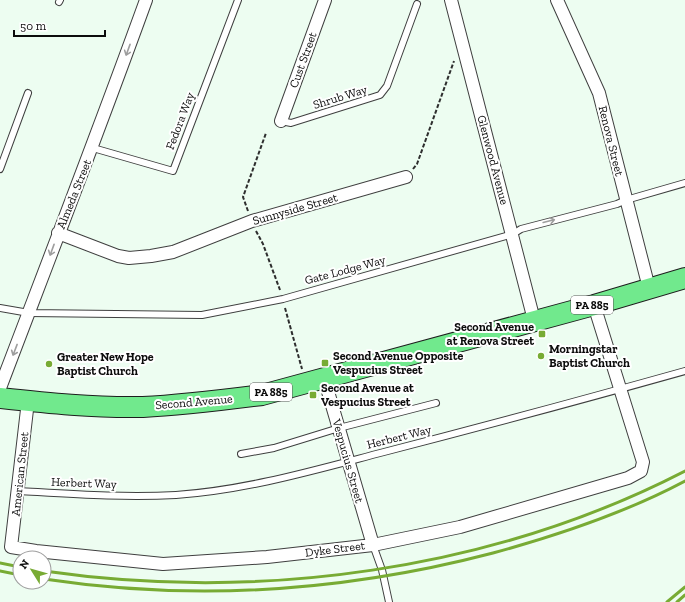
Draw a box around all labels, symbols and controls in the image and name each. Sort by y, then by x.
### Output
scale bar [14,12,105,38]
text: 50 m [20,19,47,33]
street label: Cust Street [286,30,320,90]
one-way arrow [124,43,132,55]
street label: Shrub Way [311,82,370,112]
street label: Fedora Way [163,90,198,152]
street label: Renova Street [595,104,627,178]
street label: Glenwood Avenue [474,114,512,207]
street label: Almeda Street [54,157,94,231]
street label: Sunnyside Street [251,190,340,228]
one-way arrow [543,217,556,224]
one-way arrow [48,243,55,256]
street label: Gate Lodge Way [303,252,388,288]
road number: PA 885 [571,296,613,314]
place label: Second Avenue at Renova Street [447,320,534,348]
marker: Second Avenue at Renova Street [537,329,547,339]
place label: Morningstar Baptist Church [549,342,630,370]
one-way arrow [10,343,18,355]
place label: Second Avenue Opposite Vespucius Street [333,349,463,377]
place label: Greater New Hope Baptist Church [57,350,154,378]
marker: Morningstar Baptist Church [536,351,546,361]
marker: Second Avenue Opposite Vespucius Street [320,358,330,368]
marker: Greater New Hope Baptist Church [44,359,54,369]
place label: Second Avenue at Vespucius Street [321,381,414,409]
road number: PA 885 [250,383,292,401]
marker: Second Avenue at Vespucius Street [308,390,318,400]
street label: Second Avenue [155,392,234,412]
street label: Vespucius Street [329,417,367,505]
street label: Herbert Way [365,422,433,452]
street label: American Street [9,431,31,517]
street label: Herbert Way [51,475,118,491]
street label: Dyke Street [304,538,366,560]
north arrow [12,550,52,590]
text: N [17,557,33,572]

